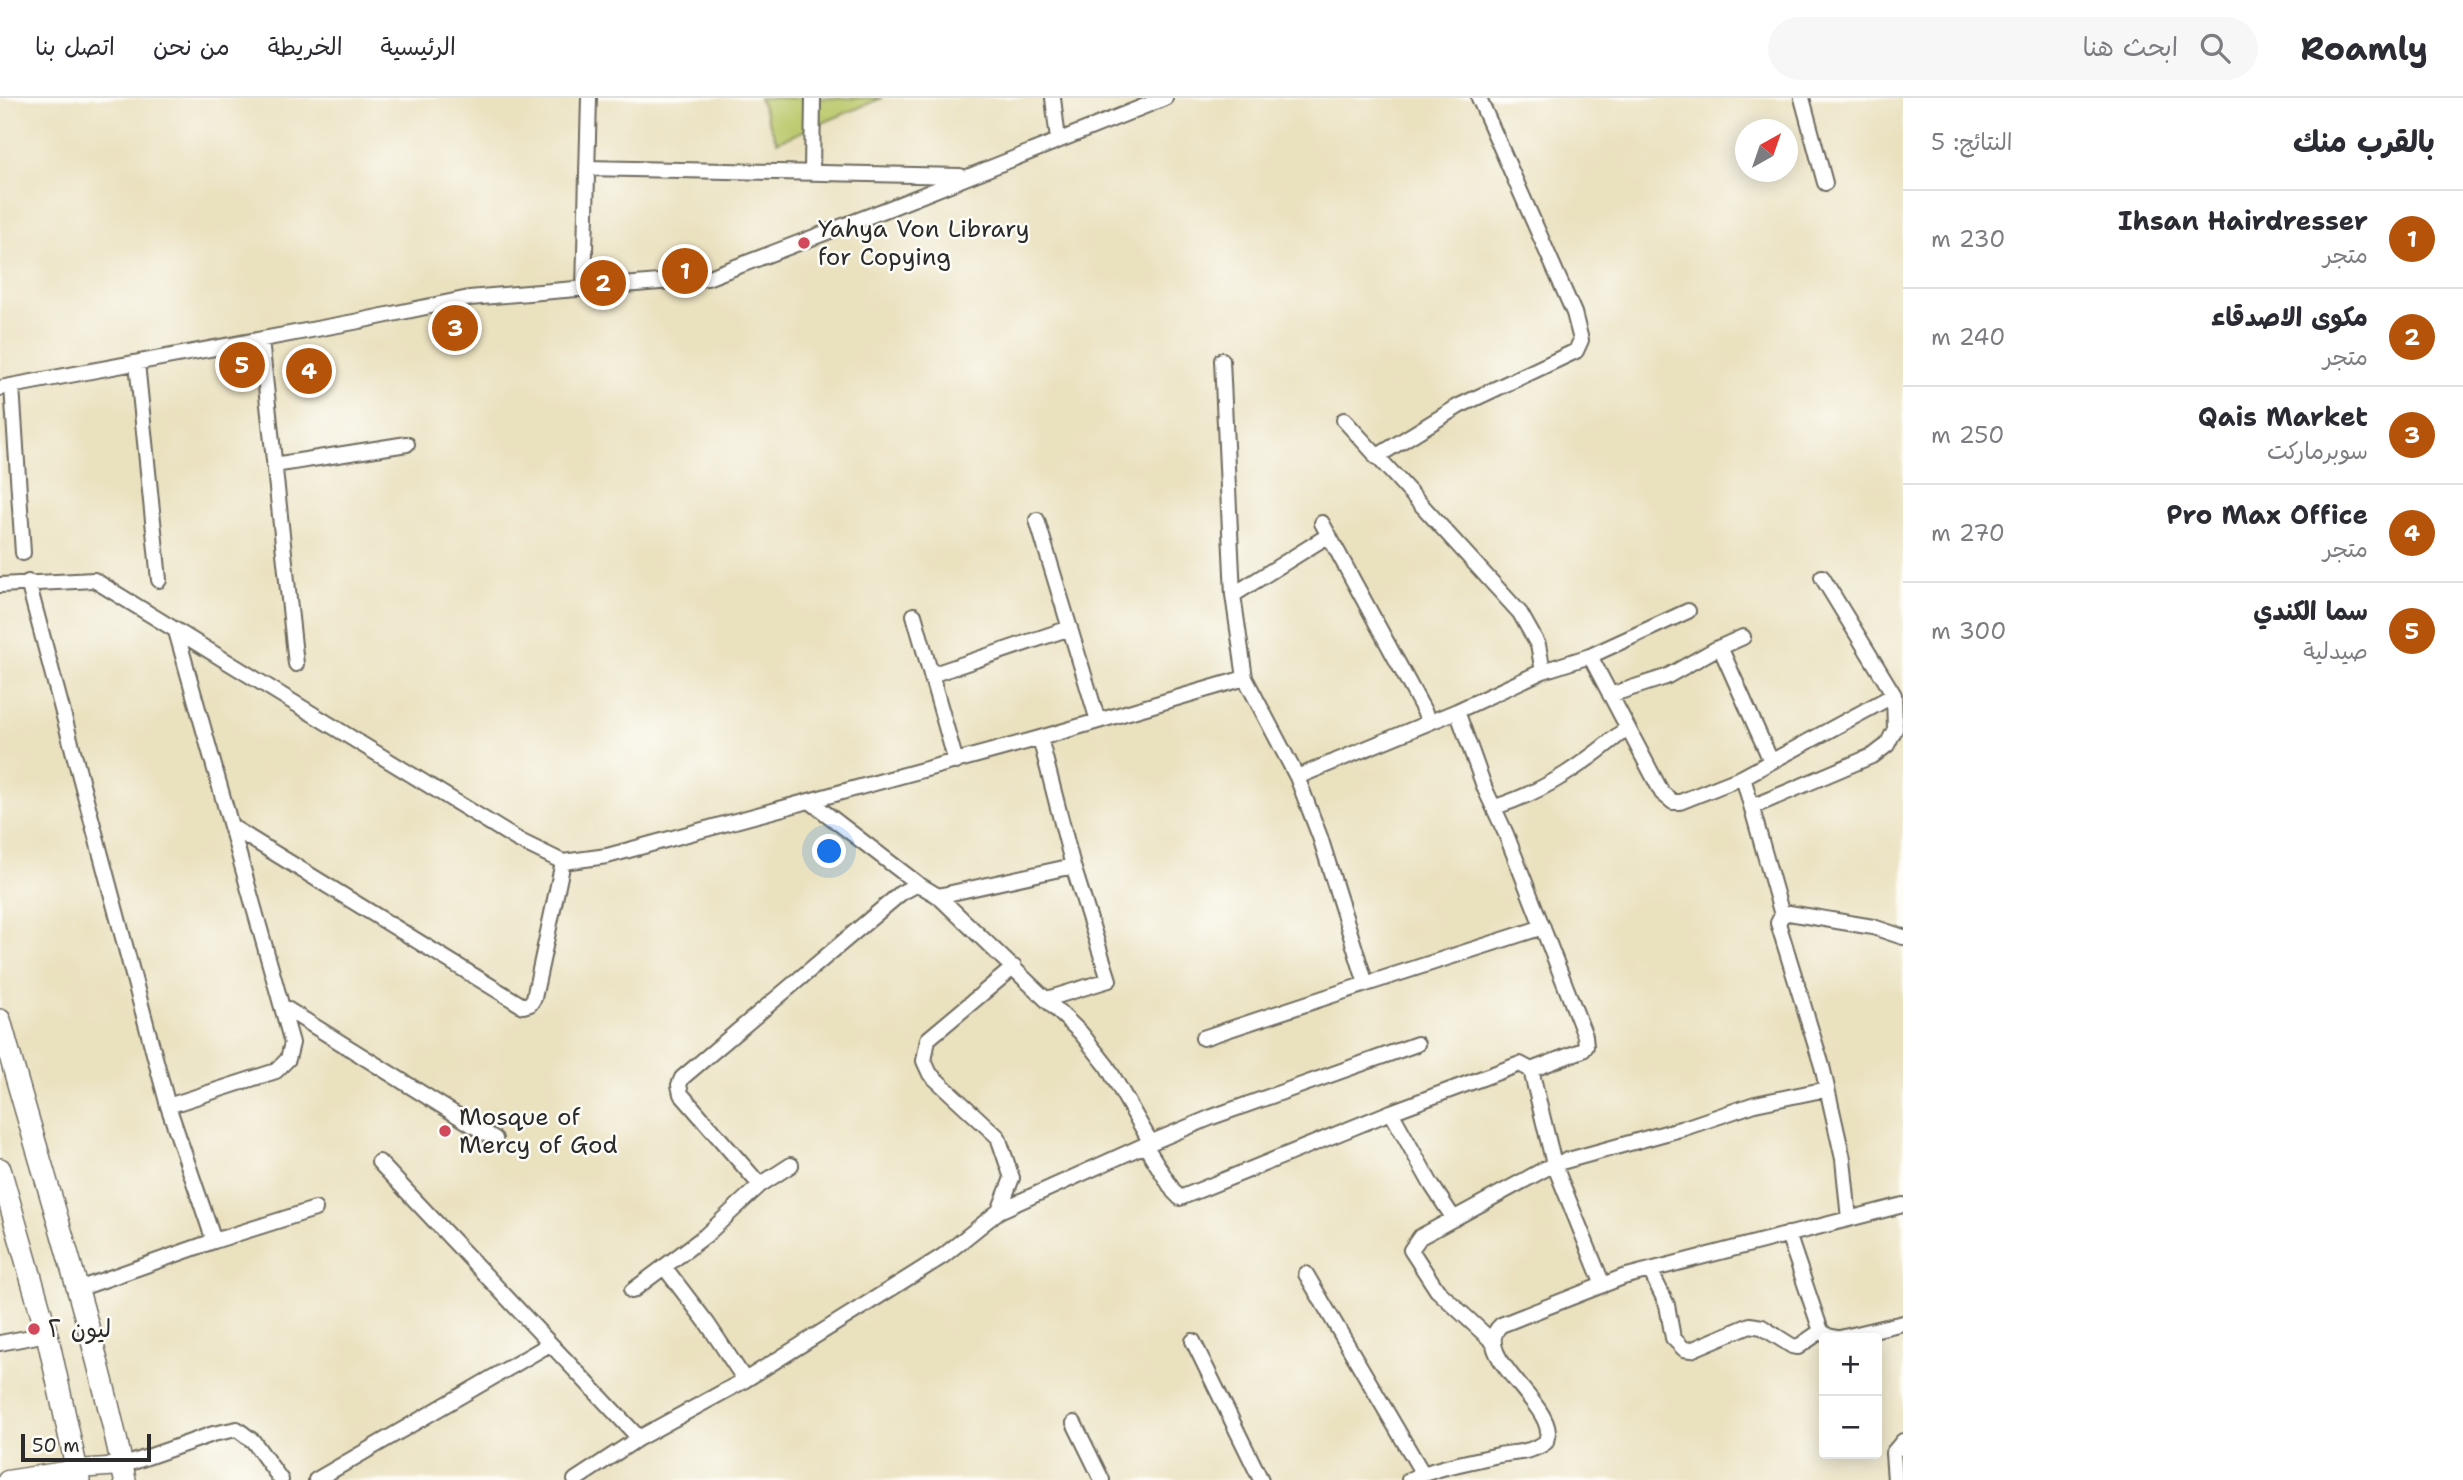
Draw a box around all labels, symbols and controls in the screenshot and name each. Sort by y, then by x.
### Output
search box [1768,17,2258,80]
text: Roamly [2300,26,2428,71]
text: ابحث هنا [2082,29,2178,64]
icon: search [2196,29,2234,67]
text: اتصل بنا [35,31,115,63]
text: من نحن [153,31,230,63]
text: الخريطة [268,31,343,63]
text: الرئيسية [381,31,456,63]
north arrow [1735,119,1798,182]
text: بالقرب منك [2293,121,2435,162]
text: النتائج: 5 [1931,127,2012,157]
text: Ihsan Hairdresser [2118,203,2368,238]
place label: Yahya Von Library for Copying [818,213,1030,273]
text: 230 m [1931,224,2005,254]
text: 1 [2407,224,2417,254]
marker: Yahya Von Library for Copying [796,235,812,251]
text: متجر [2323,240,2368,270]
pin: 1 [662,245,708,297]
pin: 2 [580,257,626,309]
text: مكوى الاصدقاء [2211,299,2368,334]
pin: 3 [432,302,478,354]
text: 240 m [1931,322,2005,352]
text: 2 [2404,322,2420,352]
pin: 5 [219,339,265,391]
text: متجر [2323,342,2368,372]
pin: 4 [286,345,332,397]
text: Qais Market [2198,399,2368,434]
text: 250 m [1931,420,2004,450]
text: 3 [2404,420,2420,450]
text: سوبرماركت [2267,436,2368,466]
text: Pro Max Office [2166,497,2368,532]
text: 270 m [1931,518,2005,548]
text: 4 [2404,518,2420,548]
text: متجر [2323,534,2368,564]
text: سما الكندي [2253,593,2368,628]
text: 300 m [1931,616,2006,646]
text: 5 [2405,616,2419,646]
text: صيدلية [2303,636,2368,666]
your location [812,834,846,868]
place label: Mosque of Mercy of God [459,1101,618,1161]
marker: Mosque of Mercy of God [437,1123,453,1139]
place label: ليون ٢ [48,1313,111,1345]
marker: ليون ٢ [26,1321,42,1337]
map controls [1819,1333,1882,1459]
button: + [1819,1333,1882,1396]
button: − [1819,1396,1882,1459]
scale bar [21,1431,150,1463]
text: 50 m [32,1433,80,1458]

